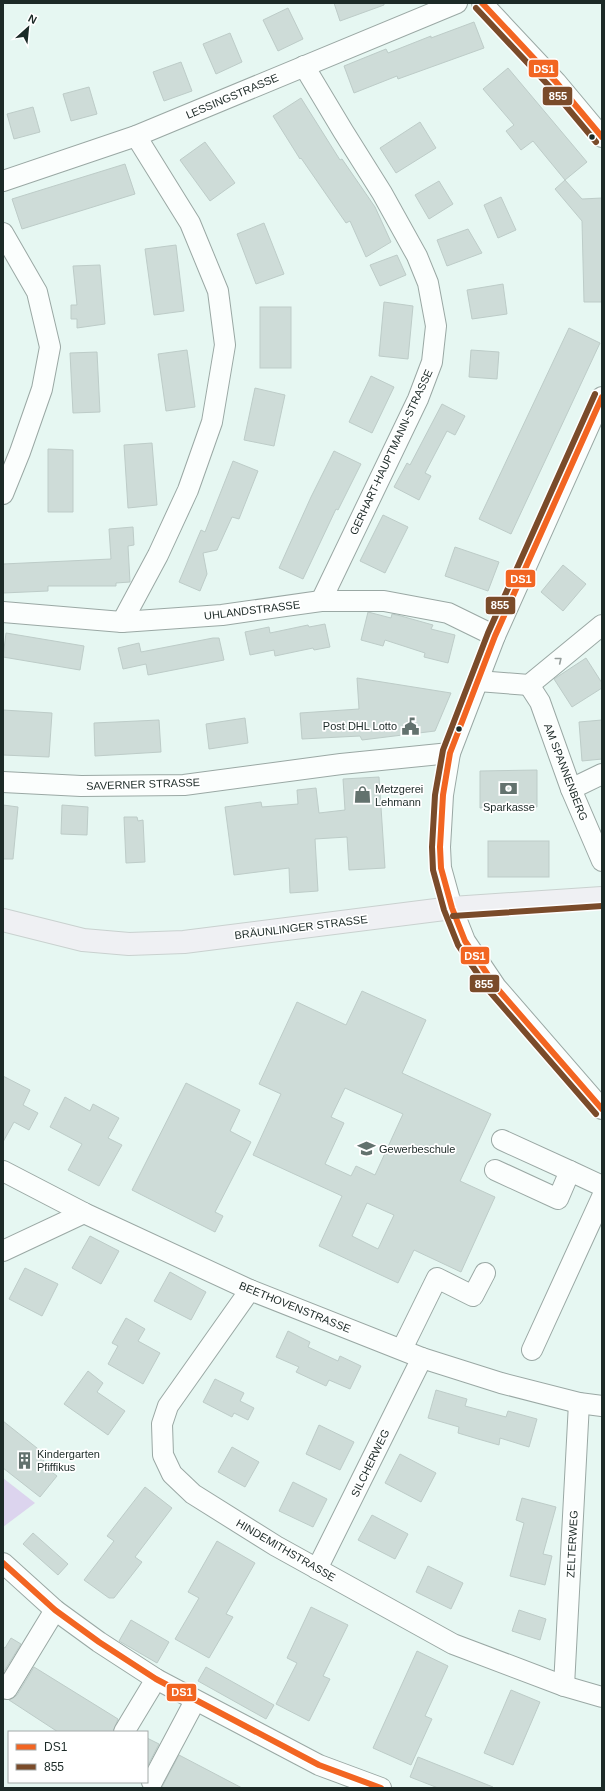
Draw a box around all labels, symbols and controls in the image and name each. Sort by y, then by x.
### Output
north arrow [8,8,48,48]
text: N [26,12,39,26]
line badge: DS1 [528,59,559,78]
text: DS1 [533,63,555,75]
street label: LESSINGSTRASSE [184,71,280,121]
line badge: 855 [542,86,573,106]
text: 855 [549,90,567,102]
unlabelled marker [587,132,597,142]
street label: GERHART-HAUPTMANN-STRASSE [347,367,435,537]
line badge: DS1 [505,569,536,588]
text: DS1 [510,573,532,585]
line badge: 855 [485,596,516,615]
street label: UHLANDSTRASSE [203,598,301,622]
text: 855 [491,599,509,611]
one-way arrow [555,657,562,664]
public building icon: Post DHL Lotto [400,716,420,736]
place label: Post DHL Lotto [323,720,397,732]
street label: AM SPANNENBERG [542,722,590,822]
unlabelled marker [454,724,464,734]
street label: SAVERNER STRASSE [86,776,200,792]
bank icon: Sparkasse [499,779,519,799]
place label: Metzgerei Lehmann [375,783,423,808]
shop icon: Metzgerei Lehmann [352,785,372,805]
place label: Sparkasse [483,801,535,813]
street label: BRÄUNLINGER STRASSE [234,913,368,941]
line badge: DS1 [460,946,490,965]
text: DS1 [464,950,486,962]
line badge: 855 [469,974,500,993]
text: 855 [475,978,493,990]
school or university icon: Gewerbeschule [356,1139,376,1159]
place label: Gewerbeschule [379,1143,455,1155]
street label: BEETHOVENSTRASSE [237,1279,353,1335]
street label: SILCHERWEG [348,1427,392,1499]
place label: Kindergarten Pfiffikus [37,1448,100,1473]
building icon: Kindergarten Pfiffikus [14,1450,34,1470]
street label: ZELTERWEG [564,1510,580,1578]
street label: HINDEMITHSTRASSE [234,1517,338,1583]
line badge: DS1 [166,1683,197,1702]
text: DS1 [171,1686,193,1698]
legend [8,1731,148,1783]
text: DS1 [44,1740,68,1754]
text: 855 [44,1760,64,1774]

